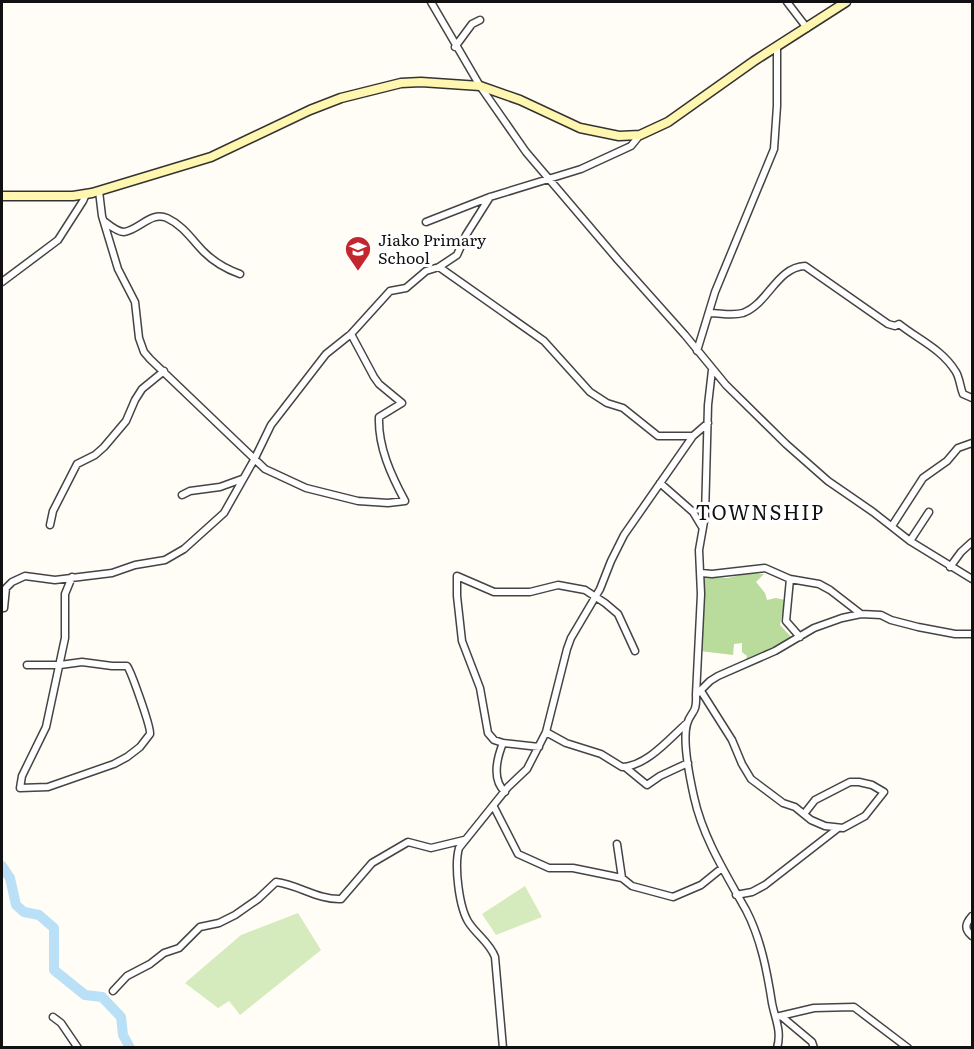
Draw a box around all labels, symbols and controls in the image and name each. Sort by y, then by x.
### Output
place label: Jiako Primary School [378,227,487,269]
school or university icon: Jiako Primary School [343,234,373,272]
district label: TOWNSHIP [696,496,824,526]

